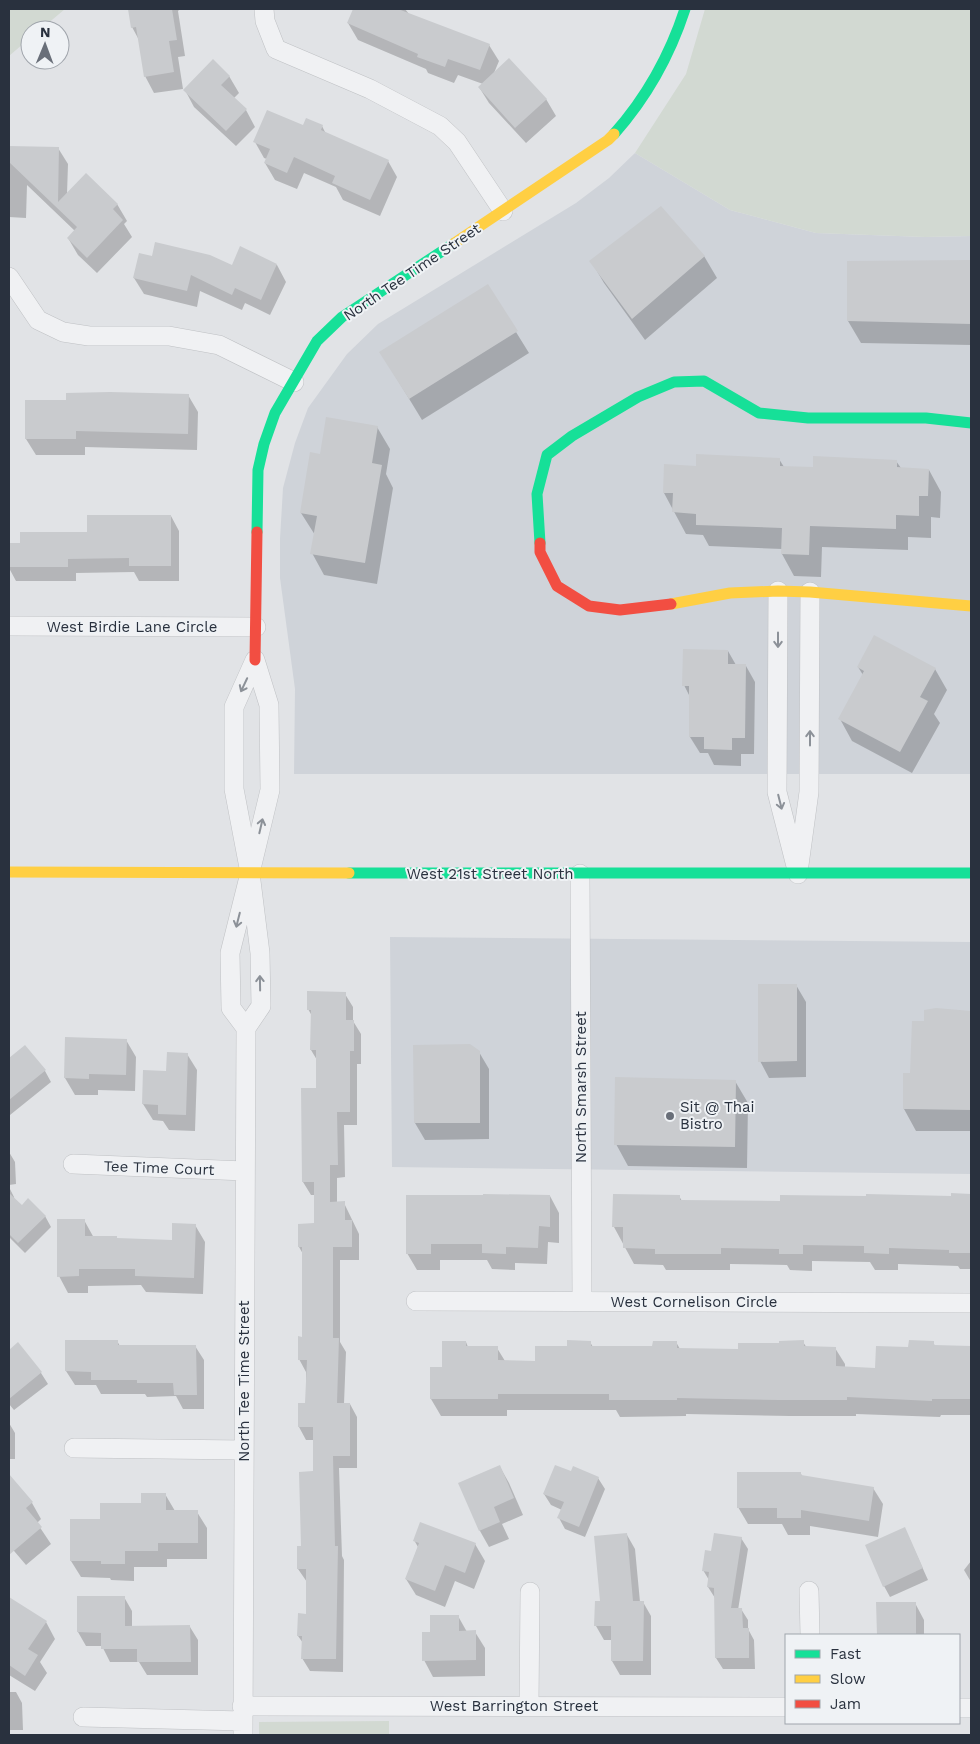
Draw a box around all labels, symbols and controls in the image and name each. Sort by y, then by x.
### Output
north arrow [20,20,70,70]
text: N [40,24,51,40]
street label: North Tee Time Street [340,219,484,325]
street label: West Birdie Lane Circle [46,618,218,636]
one-way arrow [773,631,783,647]
one-way arrow [238,677,248,692]
one-way arrow [805,730,815,746]
one-way arrow [775,793,785,809]
one-way arrow [257,818,266,834]
street label: West 21st Street North [406,865,574,883]
one-way arrow [233,912,243,928]
one-way arrow [256,975,265,991]
street label: North Smarsh Street [572,1010,590,1163]
place label: Sit @ Thai Bistro [680,1098,755,1133]
marker: Sit @ Thai Bistro [664,1110,676,1122]
street label: Tee Time Court [103,1157,215,1179]
street label: West Cornelison Circle [611,1293,777,1311]
street label: North Tee Time Street [235,1300,253,1462]
legend [785,1634,960,1724]
text: Fast [830,1645,862,1663]
text: Slow [830,1670,866,1688]
text: Jam [830,1695,861,1713]
street label: West Barrington Street [430,1697,599,1715]

